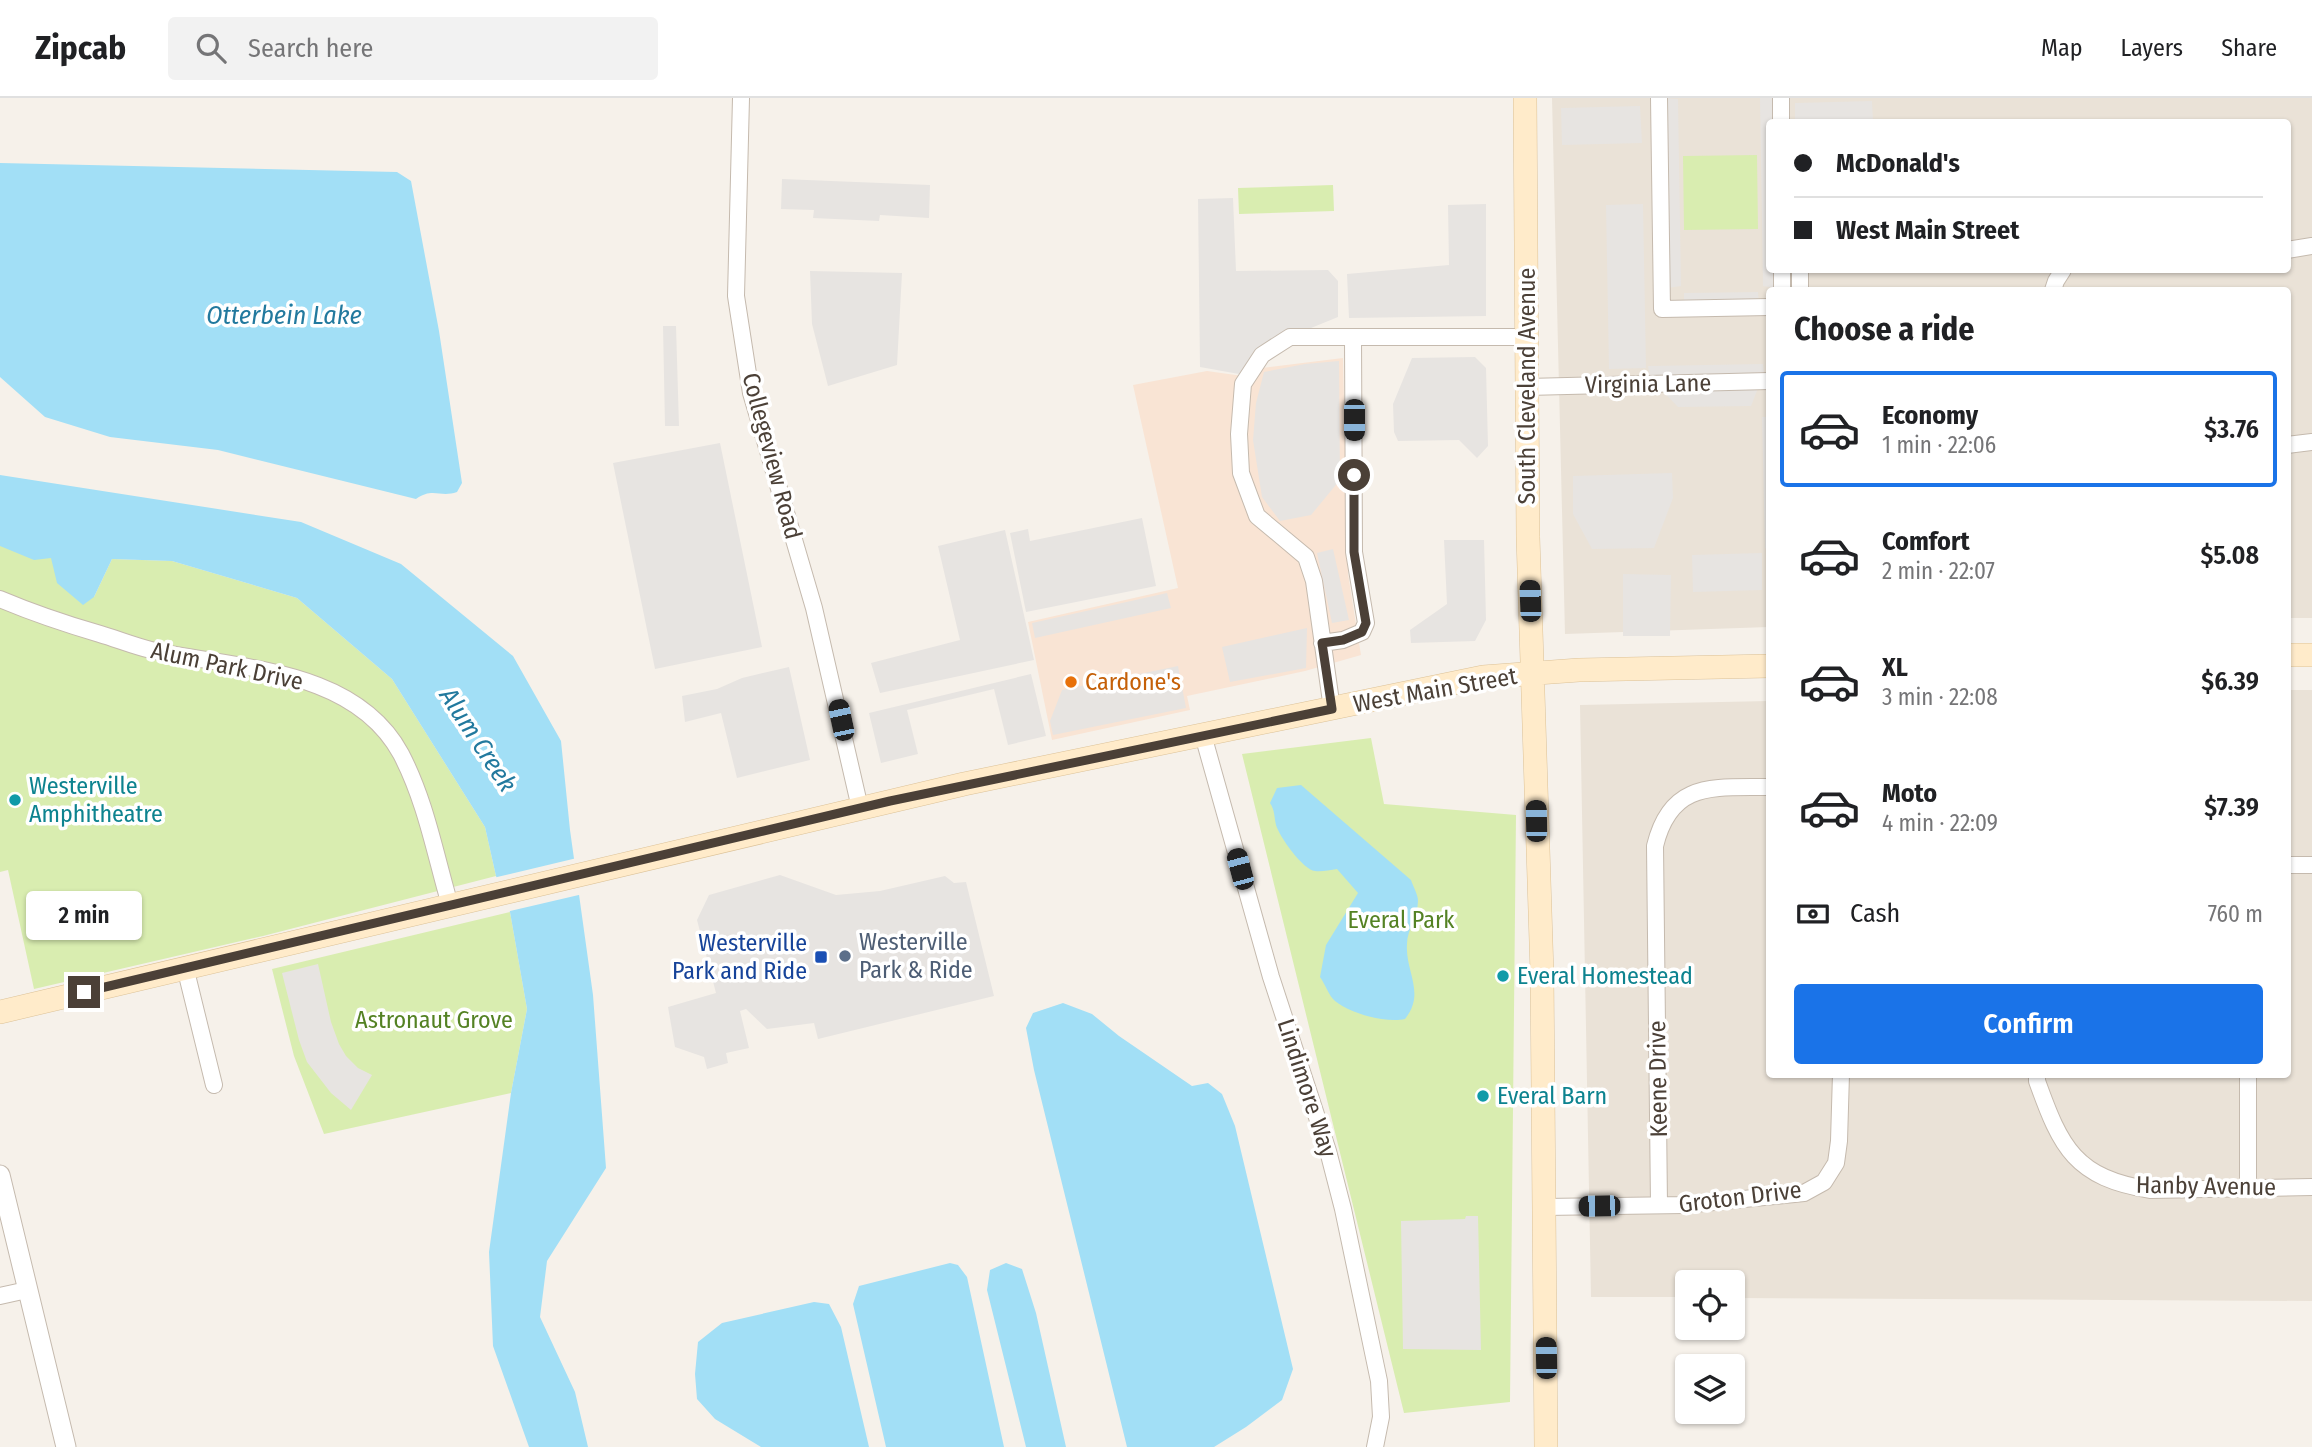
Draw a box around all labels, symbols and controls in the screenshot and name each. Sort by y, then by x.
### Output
search box [168,17,658,80]
text: Zipcab [35,28,126,68]
icon: search [192,29,230,67]
text: Search here [248,33,373,64]
text: Map [2041,34,2083,62]
text: Layers [2121,34,2183,62]
text: Share [2221,34,2277,62]
text: McDonald's [1836,148,1960,179]
text: West Main Street [1836,215,2019,246]
street label: South Cleveland Avenue [1513,268,1541,504]
water label: Otterbein Lake [206,300,362,331]
text: Choose a ride [1794,310,1975,348]
street label: Virginia Lane [1585,369,1711,399]
street label: Collegeview Road [736,370,808,542]
icon: car [1798,398,1861,461]
car [1344,399,1365,441]
text: Economy [1882,400,1978,431]
text: $3.76 [2204,414,2259,445]
text: 1 min · 22:06 [1882,431,1996,459]
route start [1338,459,1370,491]
icon: car [1798,524,1861,587]
text: Comfort [1882,526,1970,557]
text: $5.08 [2200,540,2259,571]
text: 2 min · 22:07 [1882,557,1995,585]
car [1519,580,1542,622]
street label: Alum Park Drive [148,636,306,696]
icon: car [1798,650,1861,713]
text: XL [1882,652,1908,683]
street label: West Main Street [1351,662,1519,718]
text: $6.39 [2201,666,2259,697]
place label: Cardone's [1085,668,1181,696]
marker: Cardone's [1063,674,1079,690]
water label: Alum Creek [432,681,523,798]
text: 3 min · 22:08 [1882,683,1998,711]
car [827,697,856,743]
place label: Westerville Amphitheatre [29,772,163,828]
icon: car [1798,776,1861,839]
text: Moto [1882,778,1937,809]
marker: Westerville Amphitheatre [7,792,23,808]
text: $7.39 [2204,792,2259,823]
car [1526,800,1547,842]
text: 4 min · 22:09 [1882,809,1998,837]
car [1225,846,1256,892]
callout: 2 min [26,890,142,940]
icon: cash [1794,895,1832,933]
text: Cash [1850,898,1900,929]
text: 760 m [2208,900,2263,928]
text: 2 min [58,901,110,929]
park label: Everal Park [1348,906,1455,934]
place label: Westerville Park & Ride [859,928,973,984]
place label: Westerville Park and Ride [672,929,807,985]
marker: Westerville Park & Ride [837,948,853,964]
marker: Westerville Park and Ride [813,949,829,965]
place label: Everal Homestead [1517,962,1693,990]
marker: Everal Homestead [1495,968,1511,984]
route end [68,976,100,1008]
button: Confirm [1794,984,2263,1064]
park label: Astronaut Grove [355,1006,513,1034]
street label: Lindimore Way [1271,1015,1343,1161]
street label: Keene Drive [1643,1020,1673,1138]
place label: Everal Barn [1497,1082,1607,1110]
marker: Everal Barn [1475,1088,1491,1104]
street label: Hanby Avenue [2136,1171,2276,1201]
street label: Groton Drive [1677,1176,1803,1218]
car [1578,1195,1621,1217]
map controls [1675,1270,1745,1424]
button: locate [1675,1270,1745,1340]
car [1536,1337,1557,1379]
button: layers [1675,1354,1745,1424]

